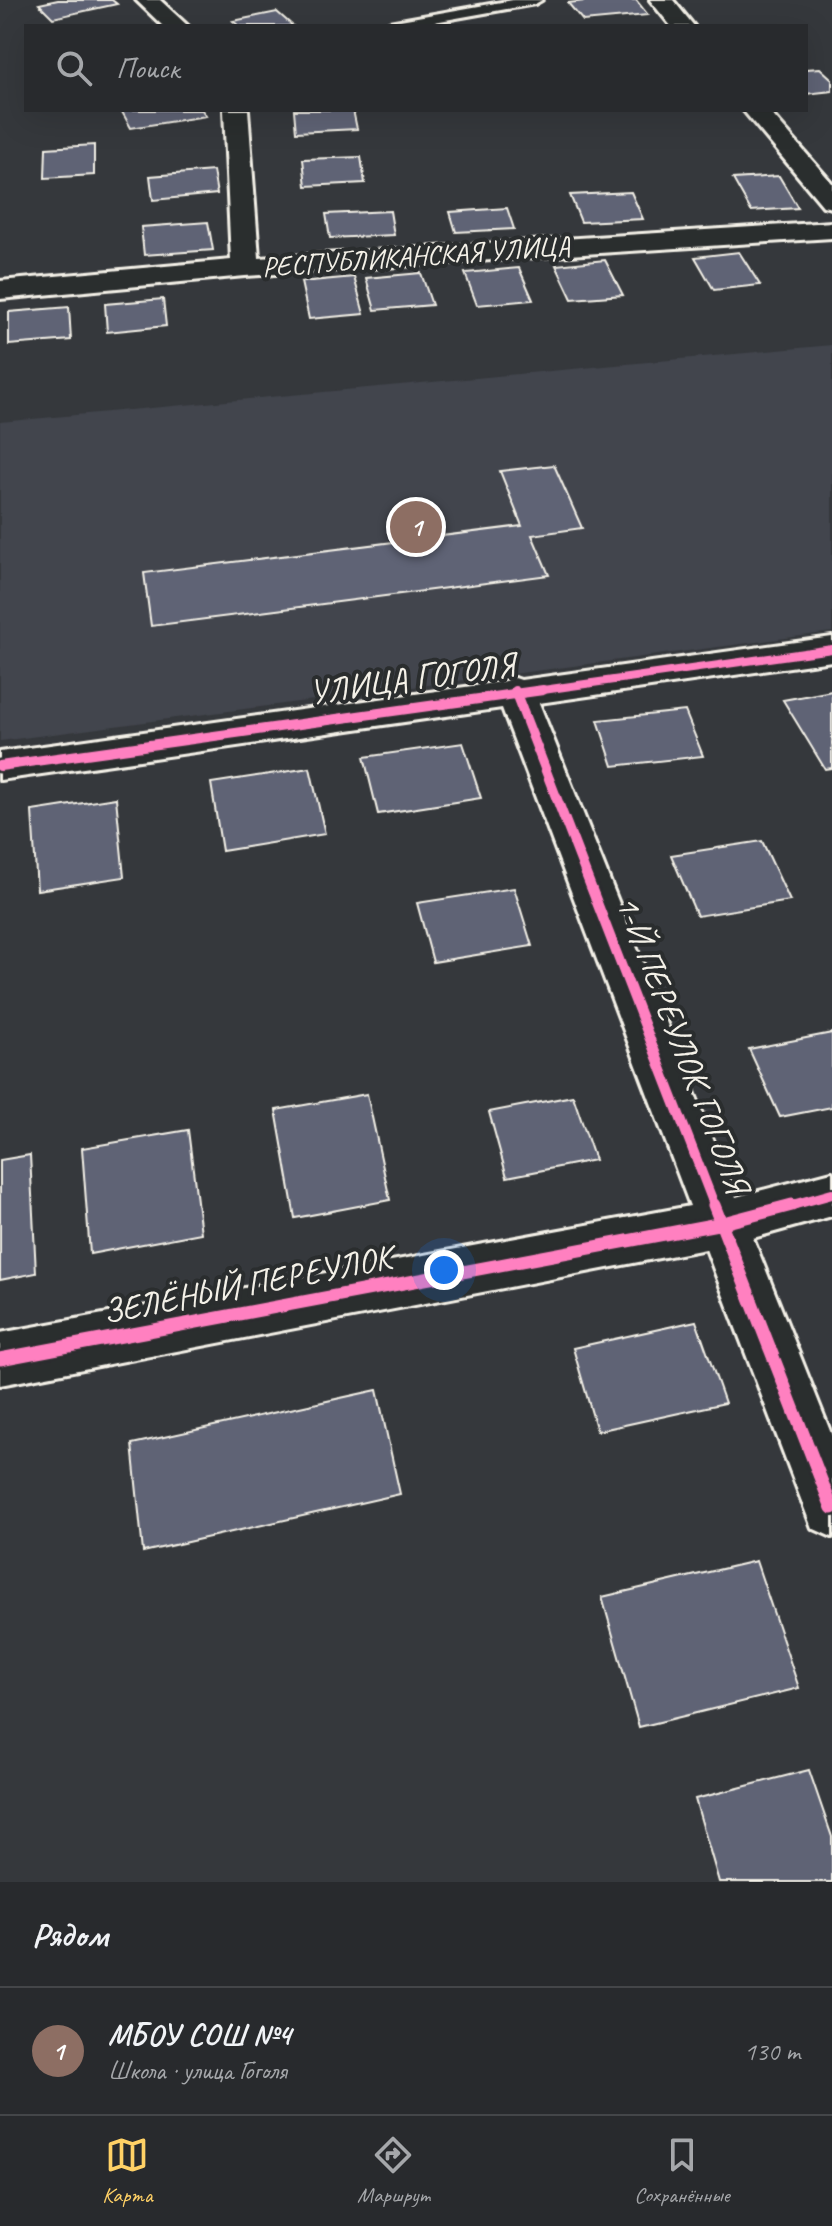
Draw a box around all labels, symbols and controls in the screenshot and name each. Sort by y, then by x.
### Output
search box [24,24,808,112]
icon: search [52,46,96,90]
text: Поиск [116,49,179,87]
street label: РЕСПУБЛИКАНСКАЯ УЛИЦА [261,228,572,284]
pin: 1 [390,497,442,557]
street label: УЛИЦА ГОГОЛЯ [306,642,522,714]
street label: 1-Й ПЕРЕУЛОК ГОГОЛЯ [606,889,761,1204]
street label: ЗЕЛЁНЫЙ ПЕРЕУЛОК [99,1234,402,1333]
your location [424,1250,464,1290]
text: Рядом [32,1913,108,1956]
text: МБОУ СОШ №4 [108,2016,291,2054]
text: 1 [52,2035,64,2068]
text: 130 m [744,2035,800,2068]
text: Школа · улица Гоголя [108,2054,287,2087]
tab: Карта [102,2133,153,2209]
tab: Маршрут [357,2133,430,2209]
tab: Сохранённые [634,2133,730,2209]

